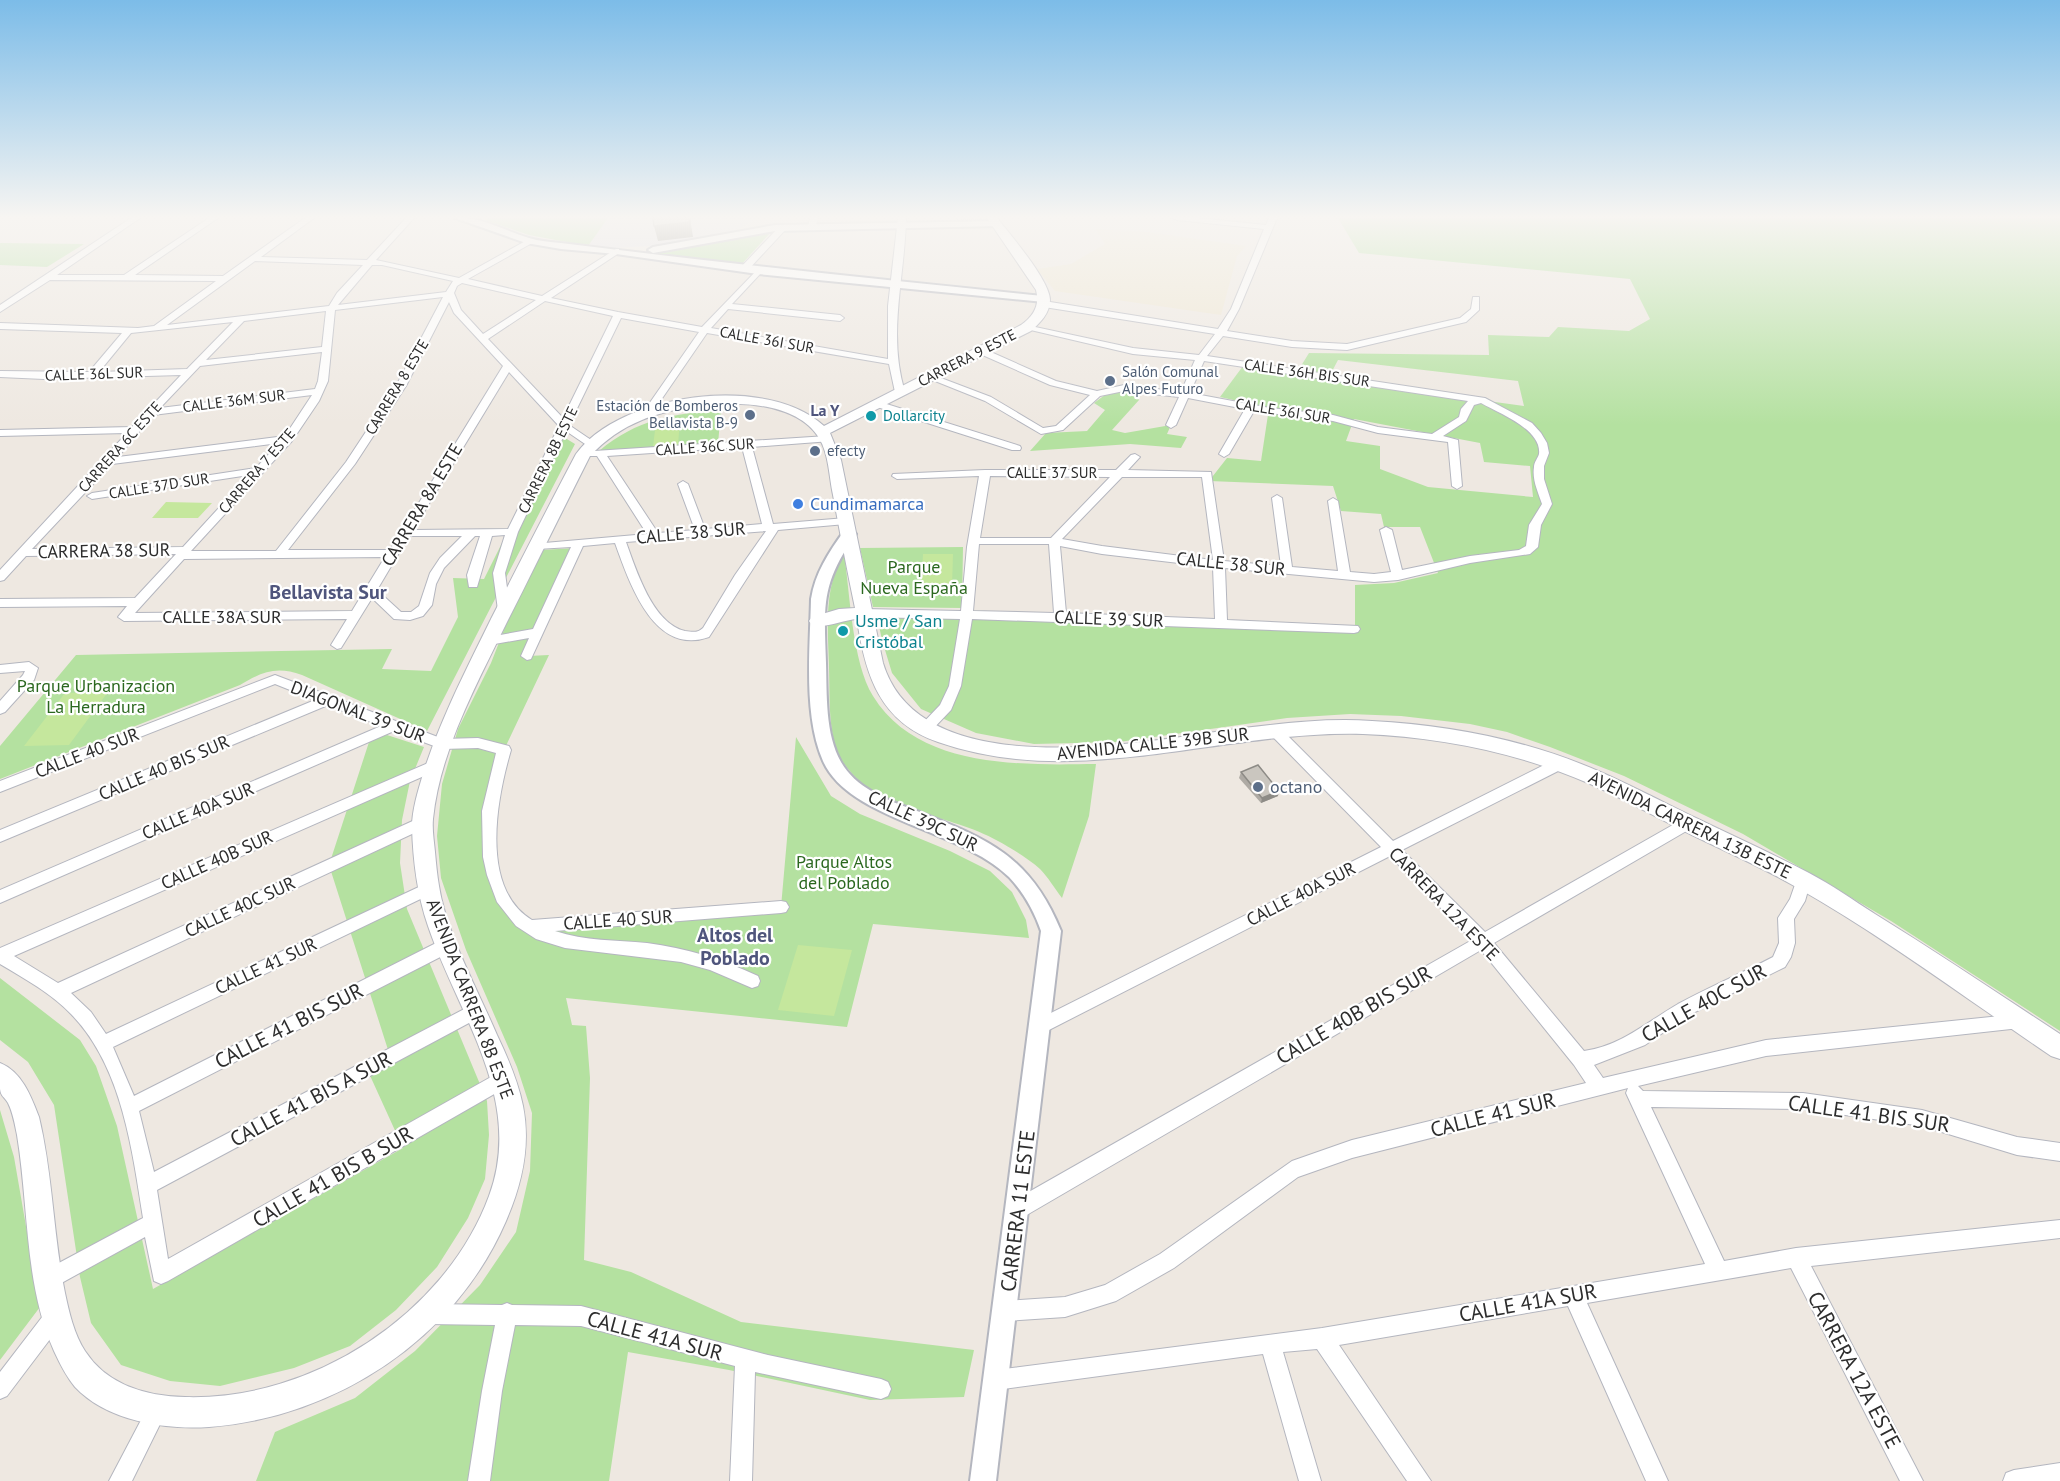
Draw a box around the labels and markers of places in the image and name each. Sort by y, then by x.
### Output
place label: Salón Comunal Alpes Futuro [1122,362,1219,398]
marker: Salón Comunal Alpes Futuro [1103,374,1117,388]
place label: Estación de Bomberos Bellavista B-9 [596,396,738,432]
place label: Dollarcity [883,406,945,425]
marker: Estación de Bomberos Bellavista B-9 [743,408,757,422]
marker: Dollarcity [864,409,878,423]
place label: efecty [827,441,866,460]
marker: efecty [808,444,822,458]
place label: Cundimamarca [810,492,924,515]
marker: Cundimamarca [791,497,805,511]
place label: Usme / San Cristóbal [855,609,942,653]
marker: Usme / San Cristóbal [836,624,850,638]
place label: octano [1270,775,1322,798]
marker: octano [1251,780,1265,794]

